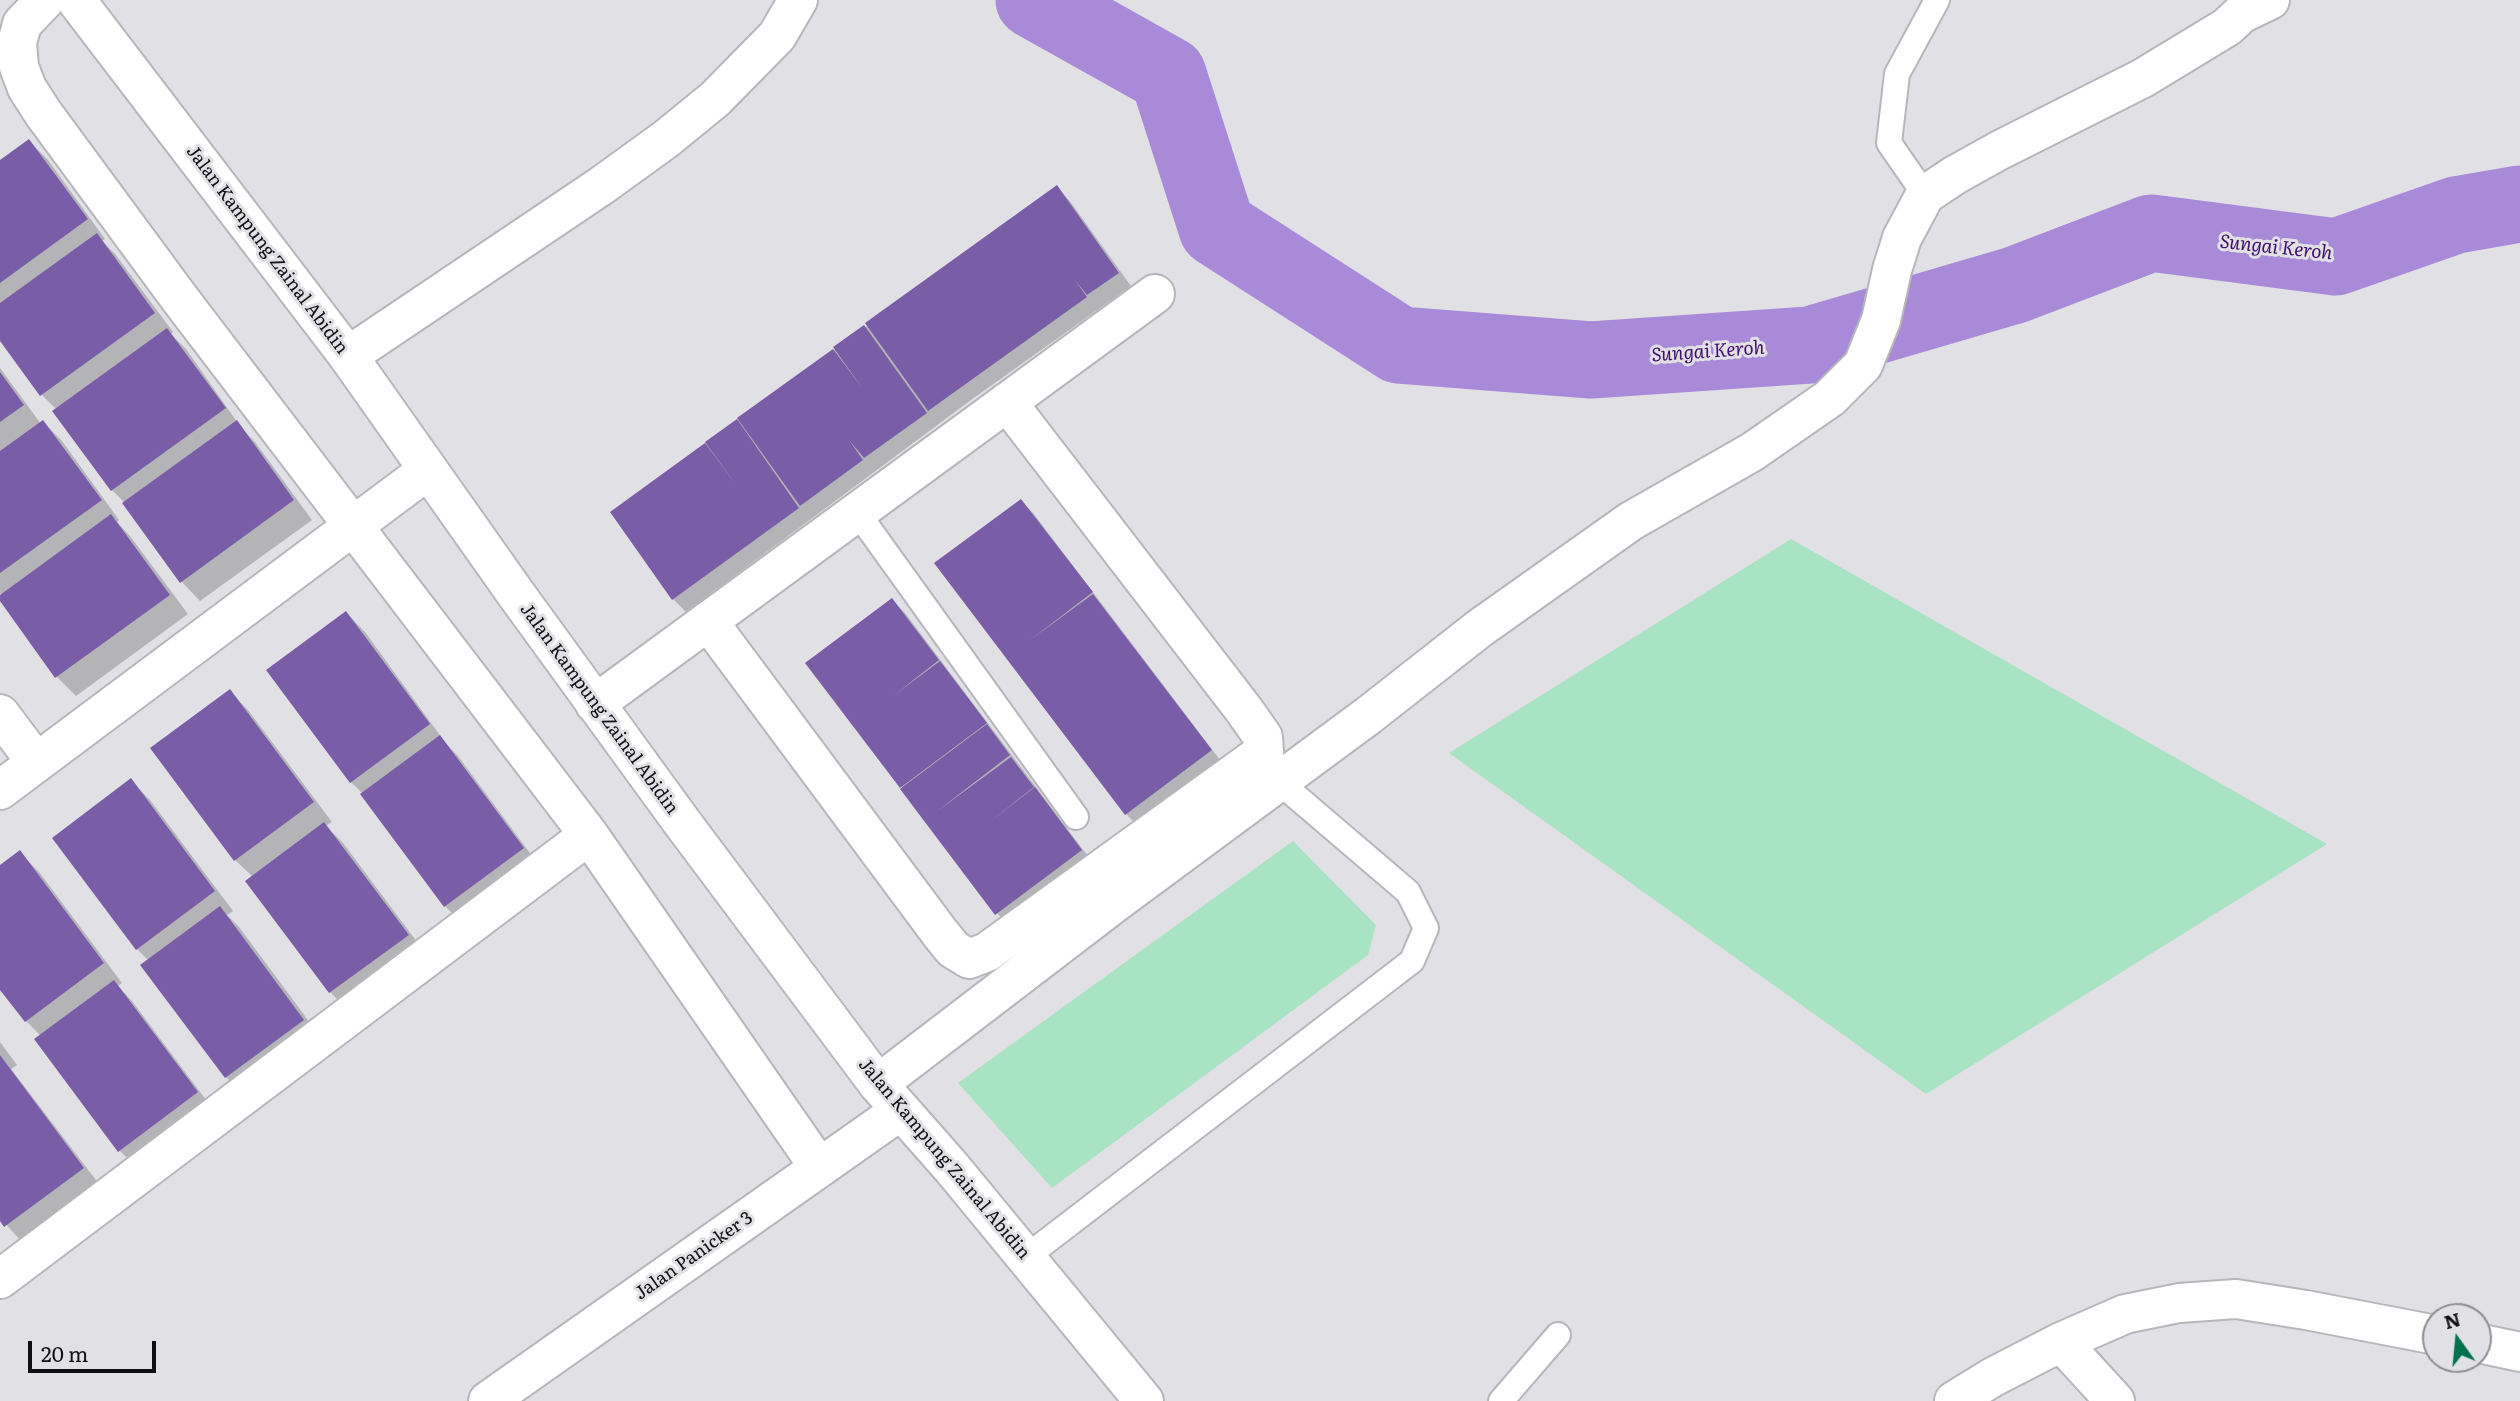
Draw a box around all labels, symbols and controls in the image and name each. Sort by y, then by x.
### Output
street label: Jalan Kampung Zainal Abidin [181,141,353,359]
water label: Sungai Keroh [2219,231,2333,265]
water label: Sungai Keroh [1651,337,1765,367]
street label: Jalan Kampung Zainal Abidin [515,599,683,819]
street label: Jalan Kampung Zainal Abidin [854,1054,1034,1264]
street label: Jalan Panicker 3 [631,1207,757,1305]
north arrow [2422,1303,2492,1373]
text: N [2441,1304,2463,1335]
scale bar [32,1328,159,1372]
text: 20 m [41,1337,88,1368]

